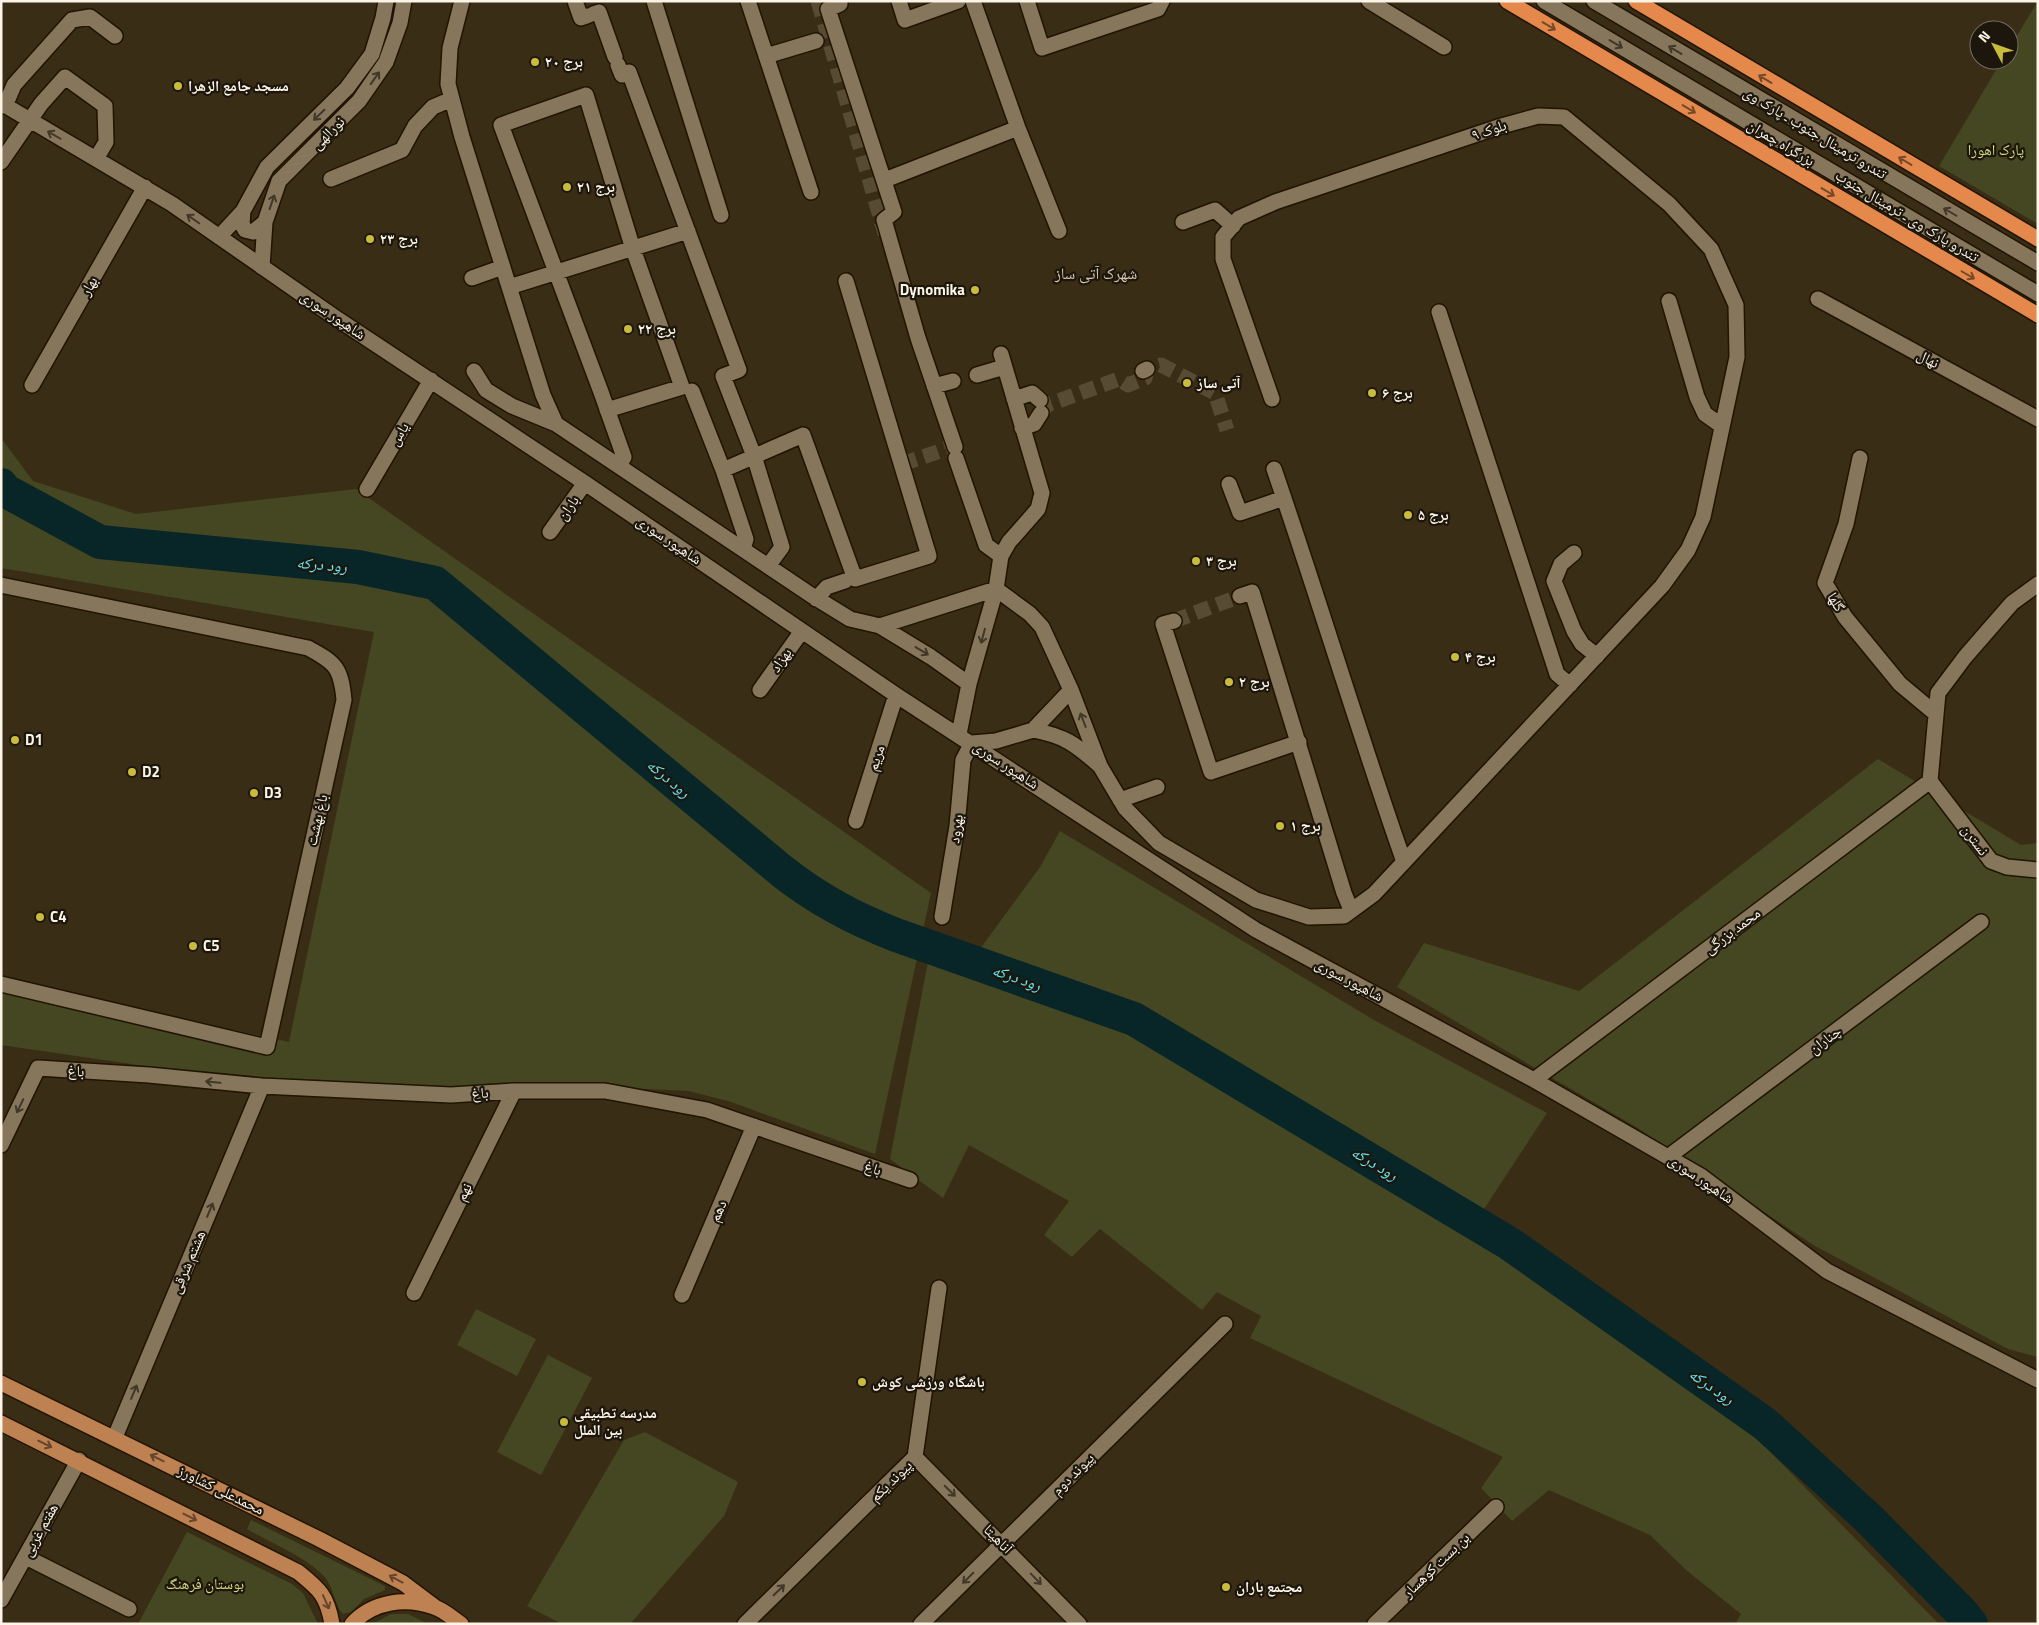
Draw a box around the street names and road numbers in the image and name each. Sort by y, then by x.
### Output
street label: تندرو ترمینال جنوب ـ پارک وی [1739,80,1892,185]
street label: نورالهی [305,110,350,155]
street label: بلوک ۹ [1468,113,1509,146]
street label: بزرگراه چمران [1743,113,1819,172]
street label: تندرو پارک وی ـ ترمینال جنوب [1831,163,1984,268]
street label: بهار [73,272,103,301]
street label: شاهپور سوری [296,284,371,345]
street label: نهال [1913,343,1944,374]
street label: یاس [382,417,415,450]
street label: باران [551,490,584,525]
street label: شاهپور سوری [632,509,707,570]
street label: گلها [1822,587,1851,616]
street label: بهزاد [764,643,797,677]
street label: شاهپور سوری [969,735,1044,795]
street label: مریم [861,742,891,774]
street label: باغ بهشت [299,792,334,848]
street label: بهرود [942,813,969,845]
street label: نسترن [1956,819,1995,860]
street label: محمد بزرگی [1698,901,1765,960]
street label: شاهپور سوری [1311,952,1388,1007]
street label: چناران [1803,1019,1846,1060]
street label: باغ [67,1059,85,1082]
street label: باغ [471,1081,489,1104]
street label: شاهپور سوری [1664,1148,1739,1209]
street label: باغ [861,1154,885,1181]
street label: نهم [449,1179,478,1205]
street label: دهم [703,1196,732,1225]
street label: هشتم شرقی [164,1227,211,1297]
street label: پیوند دوم [1046,1447,1099,1500]
street label: پیوند یکم [864,1454,917,1507]
street label: محمدعلی کشاورز [173,1458,268,1520]
street label: هفتم غربی [15,1499,64,1561]
street label: آناهیتا [978,1519,1019,1560]
street label: بن بست کوهسار [1396,1526,1475,1604]

